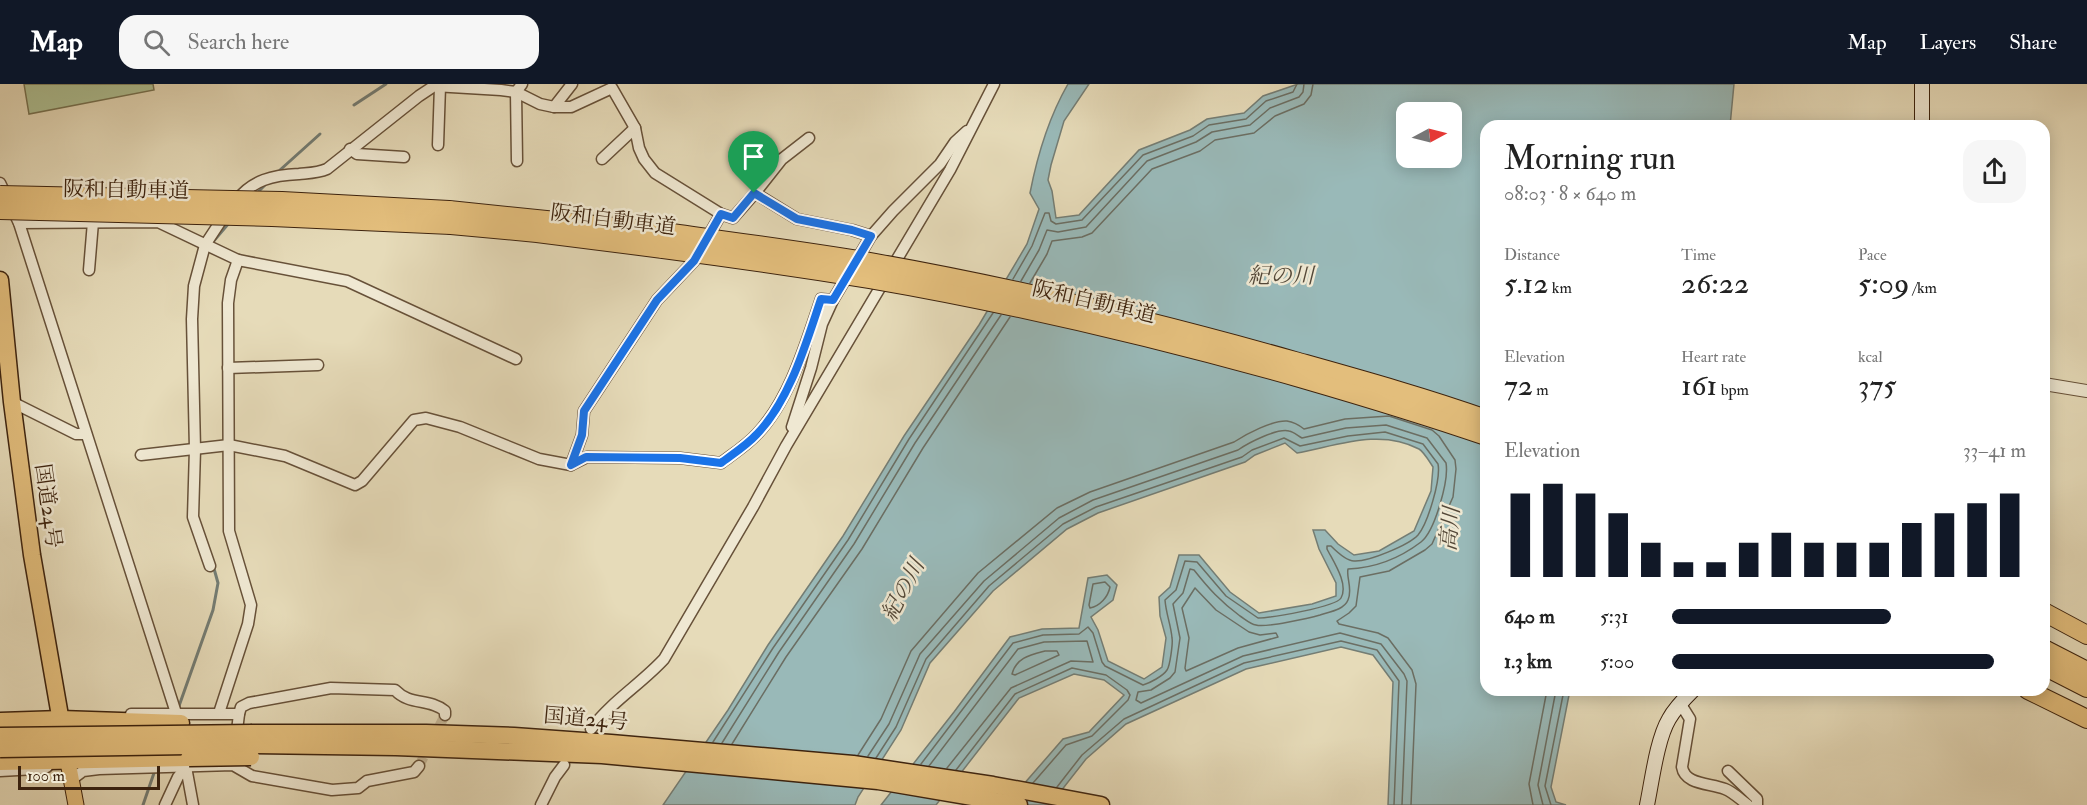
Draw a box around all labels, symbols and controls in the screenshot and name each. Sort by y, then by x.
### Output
search box [119,15,539,69]
text: Map [30,25,83,60]
icon: search [140,26,173,59]
text: Search here [188,28,289,56]
text: Map [1847,29,1887,56]
text: Layers [1920,29,1976,56]
text: Share [2009,29,2057,56]
north arrow [1396,102,1462,168]
map controls [1396,102,1462,168]
pin [728,131,779,193]
text: Morning run [1504,138,1676,179]
icon: arrive [737,140,770,173]
button: share [1963,140,2026,203]
street label: 阪和自動車道 [63,175,189,205]
text: 08:03 · 8 × 640 m [1504,181,1636,206]
street label: 阪和自動車道 [549,199,677,241]
text: Distance [1504,245,1560,265]
text: Time [1681,245,1716,265]
text: Pace [1858,245,1887,265]
water label: 紀の川 [1248,262,1316,290]
text: 5.12 [1504,265,1548,302]
text: 26:22 [1681,265,1749,302]
text: 5:09 [1858,265,1909,302]
street label: 阪和自動車道 [1030,275,1158,329]
text: km [1548,278,1572,298]
text: /km [1909,278,1937,298]
text: Elevation [1504,347,1565,367]
text: Heart rate [1681,347,1746,367]
text: kcal [1858,347,1883,367]
text: 72 [1504,367,1533,404]
text: 161 [1681,367,1717,404]
text: 375 [1858,367,1896,404]
text: m [1533,380,1549,400]
text: bpm [1717,380,1749,400]
text: Elevation [1504,438,1580,463]
text: 33–41 m [1963,438,2026,463]
street label: 国道24号 [29,462,67,550]
water label: 高川 [1434,504,1466,552]
water label: 紀の川 [875,553,932,626]
text: 640 m [1504,604,1555,629]
text: 5:31 [1600,604,1629,629]
text: 1.3 km [1504,649,1552,674]
text: 5:00 [1600,649,1634,674]
street label: 国道24号 [543,702,629,736]
scale bar [18,763,160,790]
text: 100 m [27,766,65,786]

